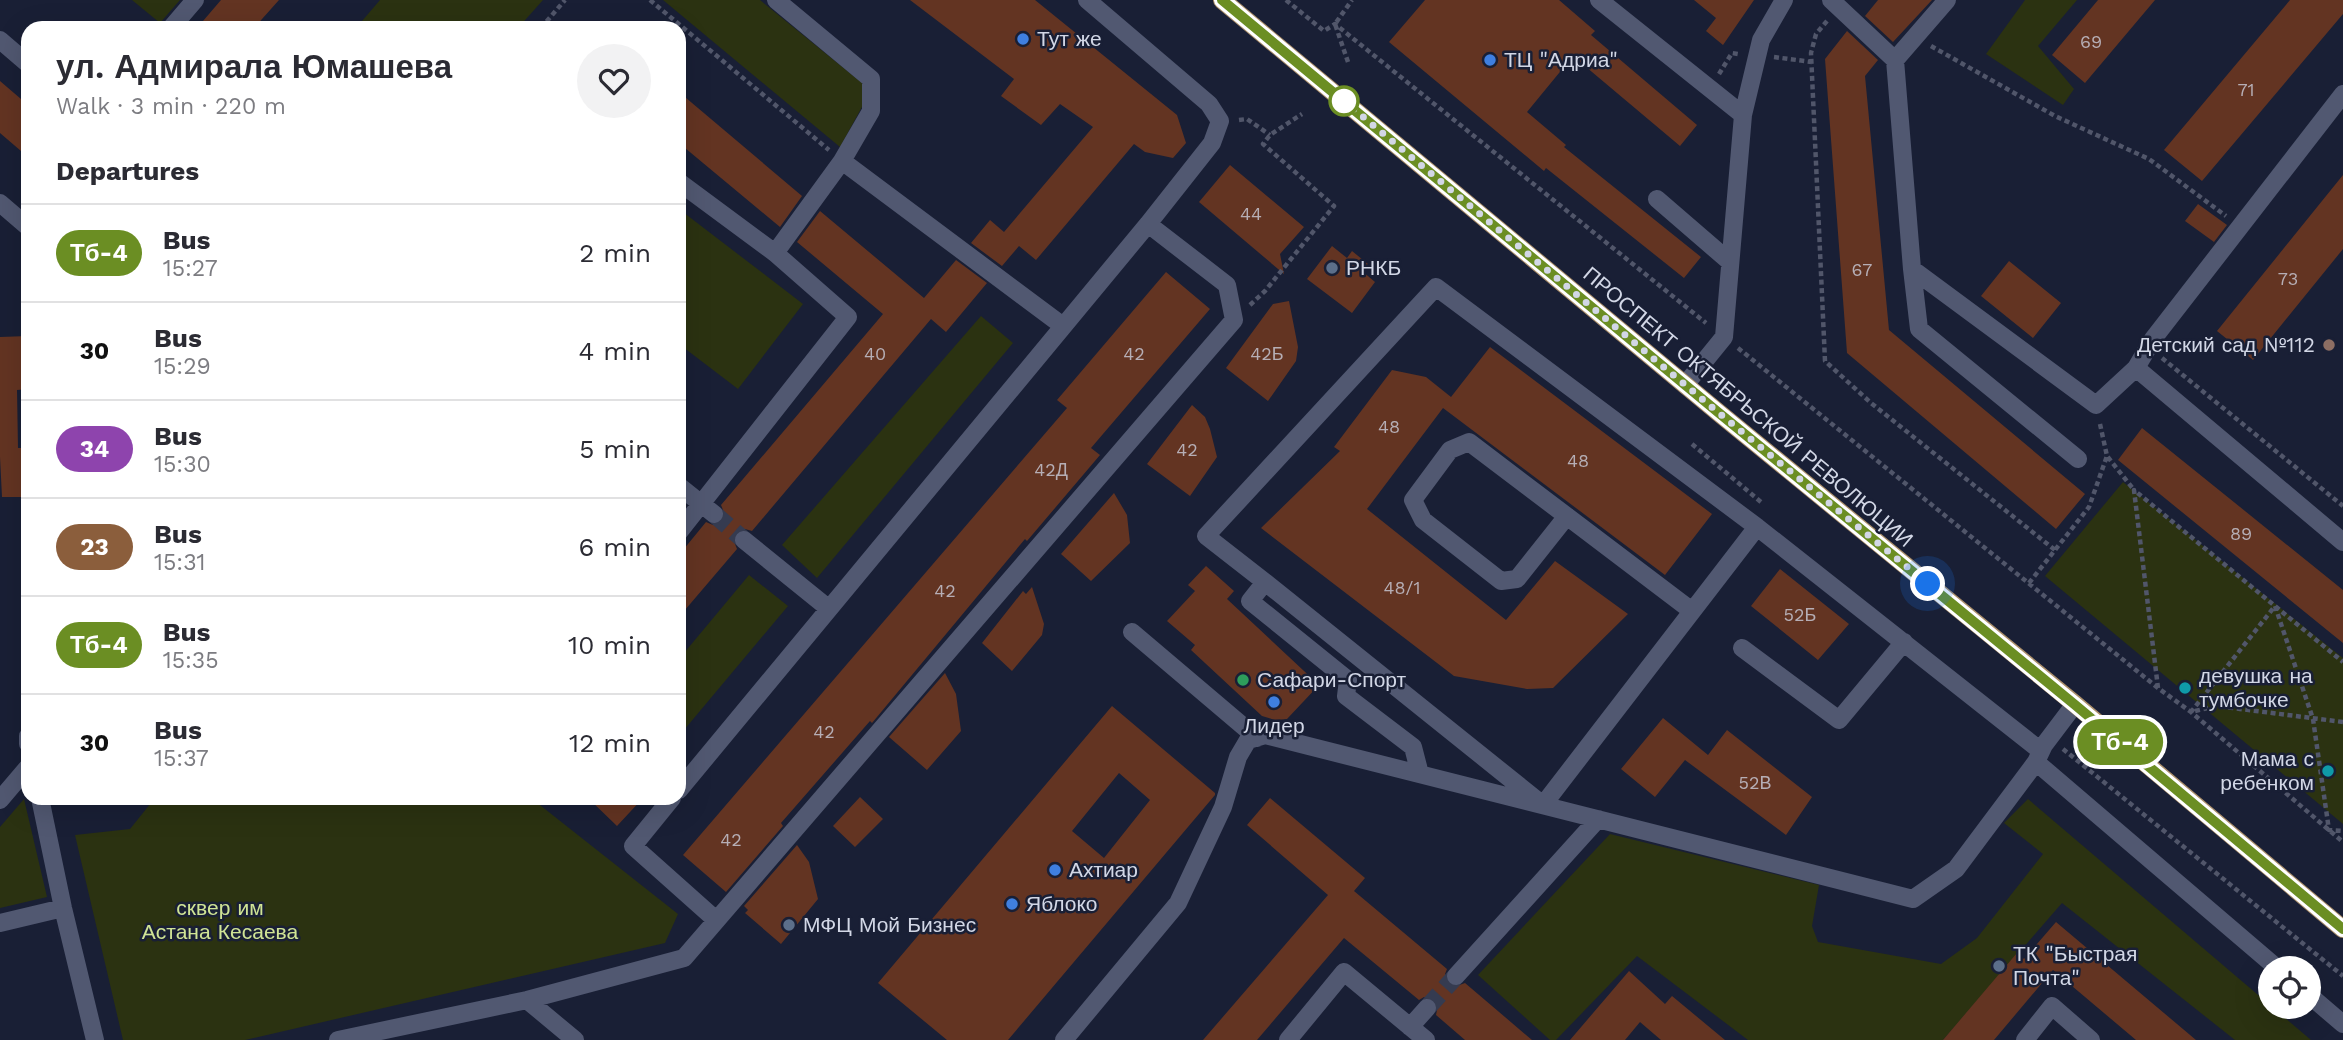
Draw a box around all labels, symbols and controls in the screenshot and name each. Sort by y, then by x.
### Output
place label: Тут же [1037,26,1102,51]
marker: Тут же [1015,31,1031,47]
house number: 69 [2080,31,2102,52]
button: heart [577,44,651,118]
text: ул. Адмирала Юмашева [56,47,452,86]
place label: ТЦ "Адриа" [1504,47,1618,72]
marker: ТЦ "Адриа" [1482,52,1498,68]
house number: 71 [2237,79,2255,100]
unlabelled marker [1329,86,1359,116]
text: Walk · 3 min · 220 m [56,93,286,120]
text: Departures [56,156,199,186]
house number: 44 [1240,203,1262,224]
text: Bus [163,225,210,255]
text: 2 min [579,238,651,268]
text: Тб-4 [70,239,128,267]
text: 15:27 [163,255,218,282]
place label: РНКБ [1346,255,1401,280]
house number: 67 [1852,259,1872,280]
marker: РНКБ [1324,260,1340,276]
street label: ПРОСПЕКТ ОКТЯБРЬСКОЙ РЕВОЛЮЦИИ [1578,261,1918,552]
house number: 73 [2278,268,2298,289]
text: Bus [154,323,202,353]
place label: Детский сад №112 [2137,332,2315,357]
text: 4 min [578,336,651,366]
text: 30 [80,337,109,365]
marker: Детский сад №112 [2321,337,2337,353]
house number: 40 [864,343,886,364]
house number: 42 [1123,343,1145,364]
house number: 42Б [1250,343,1284,364]
text: 15:29 [154,353,211,380]
house number: 48 [1378,416,1400,437]
text: Bus [154,421,202,451]
text: 5 min [579,434,651,464]
text: 34 [80,435,109,463]
house number: 42 [1176,439,1198,460]
house number: 48 [1567,450,1589,471]
text: 15:30 [154,451,211,478]
house number: 42Д [1034,459,1068,480]
text: Bus [154,519,202,549]
house number: 89 [2230,523,2252,544]
text: 6 min [579,532,651,562]
text: 23 [80,533,109,561]
text: 15:31 [154,549,206,576]
your location [1910,566,1945,601]
house number: 48/1 [1384,577,1420,598]
house number: 42 [934,580,956,601]
house number: 52Б [1784,604,1816,625]
text: Bus [163,617,210,647]
text: 10 min [568,630,651,660]
text: Тб-4 [70,631,128,659]
text: 15:35 [163,647,219,674]
place label: девушка на тумбочке [2199,663,2313,712]
place label: Сафари-Спорт [1257,667,1407,692]
marker: Сафари-Спорт [1235,672,1251,688]
marker: девушка на тумбочке [2177,680,2193,696]
marker: Лидер [1266,694,1282,710]
place label: Лидер [1243,713,1305,738]
text: Bus [154,715,202,745]
line badge: Тб-4 [2071,719,2169,765]
house number: 42 [813,721,835,742]
text: 12 min [569,728,651,758]
text: Тб-4 [2091,728,2149,756]
text: 30 [80,729,109,757]
text: 15:37 [154,745,209,772]
place label: Мама с ребенком [2220,746,2314,795]
marker: Мама с ребенком [2320,763,2336,779]
house number: 52В [1739,772,1771,793]
house number: 42 [720,829,742,850]
place label: Ахтиар [1069,857,1138,882]
marker: Ахтиар [1047,862,1063,878]
place label: Яблоко [1026,891,1098,916]
park label: сквер им Астана Кесаева [142,895,299,944]
marker: Яблоко [1004,896,1020,912]
place label: МФЦ Мой Бизнес [803,912,976,937]
marker: МФЦ Мой Бизнес [781,917,797,933]
place label: ТК "Быстрая Почта" [2013,941,2137,990]
map controls [2258,956,2321,1019]
button: locate [2258,956,2321,1019]
marker: ТК "Быстрая Почта" [1991,958,2007,974]

